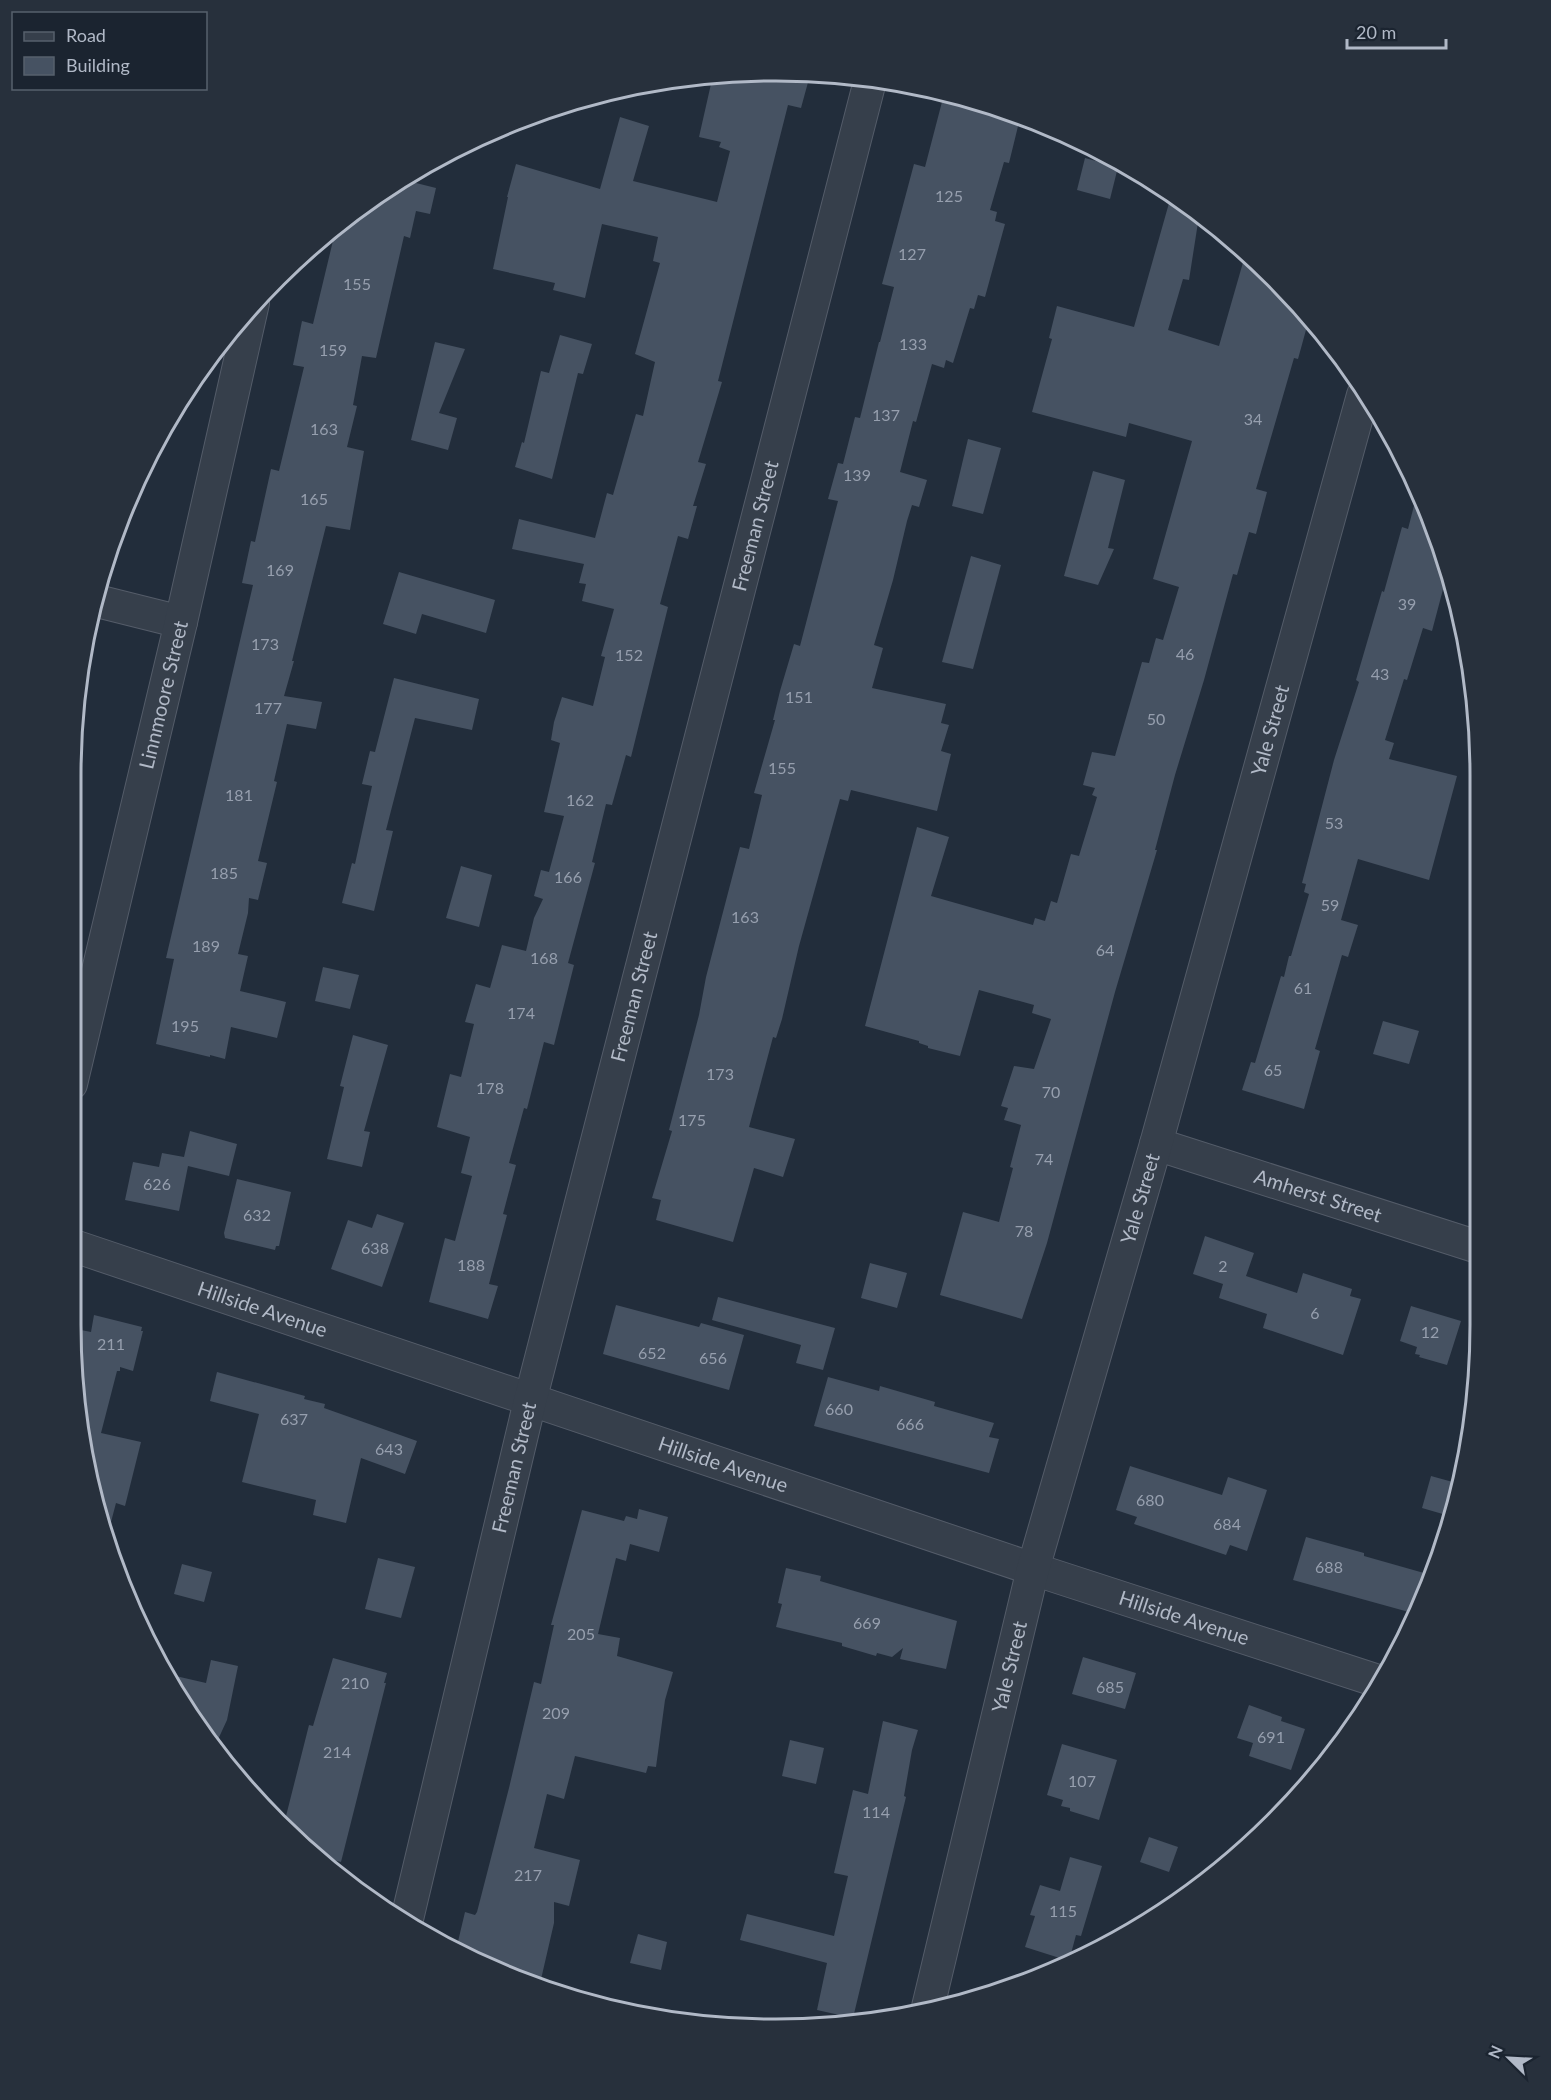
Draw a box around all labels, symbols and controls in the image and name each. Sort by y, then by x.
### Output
legend [12,12,207,90]
scale bar [1347,12,1446,50]
text: 20 m [1356,21,1396,43]
text: Road [66,24,106,46]
text: Building [66,54,130,76]
house number: 125 [935,186,963,205]
house number: 127 [898,244,926,263]
house number: 155 [343,274,371,293]
house number: 133 [899,334,927,353]
house number: 159 [319,340,347,359]
house number: 137 [872,405,900,424]
house number: 34 [1244,409,1262,428]
house number: 163 [310,419,338,438]
street label: Freeman Street [726,458,783,594]
house number: 139 [843,465,871,484]
house number: 165 [300,489,328,508]
house number: 169 [266,560,294,579]
house number: 39 [1398,594,1416,613]
street label: Linnmoore Street [133,618,192,771]
house number: 173 [251,634,279,653]
house number: 46 [1176,644,1194,663]
house number: 152 [615,645,643,664]
house number: 43 [1371,664,1389,683]
street label: Yale Street [1245,682,1293,778]
house number: 151 [785,687,813,706]
house number: 177 [254,698,282,717]
house number: 50 [1147,709,1165,728]
house number: 155 [768,758,796,777]
house number: 181 [225,785,253,804]
house number: 162 [566,790,594,809]
house number: 53 [1325,813,1343,832]
house number: 185 [210,863,238,882]
house number: 166 [554,867,582,886]
house number: 59 [1321,895,1339,914]
house number: 163 [731,907,759,926]
street label: Freeman Street [605,929,661,1064]
house number: 189 [192,936,220,955]
house number: 64 [1096,940,1114,959]
house number: 168 [530,948,558,967]
house number: 61 [1294,978,1312,997]
house number: 174 [507,1003,535,1022]
house number: 195 [171,1016,199,1035]
house number: 65 [1264,1060,1282,1079]
house number: 173 [706,1064,734,1083]
house number: 178 [476,1078,504,1097]
house number: 70 [1042,1082,1060,1101]
house number: 175 [678,1110,706,1129]
house number: 74 [1035,1149,1053,1168]
street label: Yale Street [1115,1150,1164,1246]
street label: Amherst Street [1251,1163,1385,1226]
house number: 626 [143,1174,171,1193]
house number: 632 [243,1205,271,1224]
house number: 78 [1015,1221,1033,1240]
house number: 638 [361,1238,389,1257]
house number: 188 [457,1255,485,1274]
house number: 2 [1218,1256,1228,1275]
street label: Hillside Avenue [195,1276,331,1342]
house number: 6 [1310,1303,1320,1322]
house number: 12 [1421,1322,1439,1341]
house number: 211 [97,1334,125,1353]
house number: 652 [638,1343,666,1362]
house number: 656 [699,1348,727,1367]
street label: Freeman Street [486,1399,540,1535]
house number: 660 [825,1399,853,1418]
house number: 637 [280,1409,308,1428]
house number: 666 [896,1414,924,1433]
street label: Hillside Avenue [655,1431,791,1497]
house number: 643 [375,1439,403,1458]
house number: 680 [1136,1490,1164,1509]
house number: 684 [1213,1514,1241,1533]
house number: 688 [1315,1557,1343,1576]
street label: Hillside Avenue [1116,1585,1253,1649]
house number: 669 [853,1613,881,1632]
street label: Yale Street [986,1618,1031,1715]
house number: 205 [567,1624,595,1643]
house number: 210 [341,1673,369,1692]
house number: 685 [1096,1677,1124,1696]
house number: 209 [542,1703,570,1722]
house number: 691 [1257,1727,1285,1746]
house number: 214 [323,1742,351,1761]
house number: 107 [1068,1771,1096,1790]
house number: 114 [862,1802,890,1821]
house number: 217 [514,1865,542,1884]
house number: 115 [1049,1901,1077,1920]
north arrow [1479,2028,1539,2088]
text: N [1484,2042,1506,2061]

